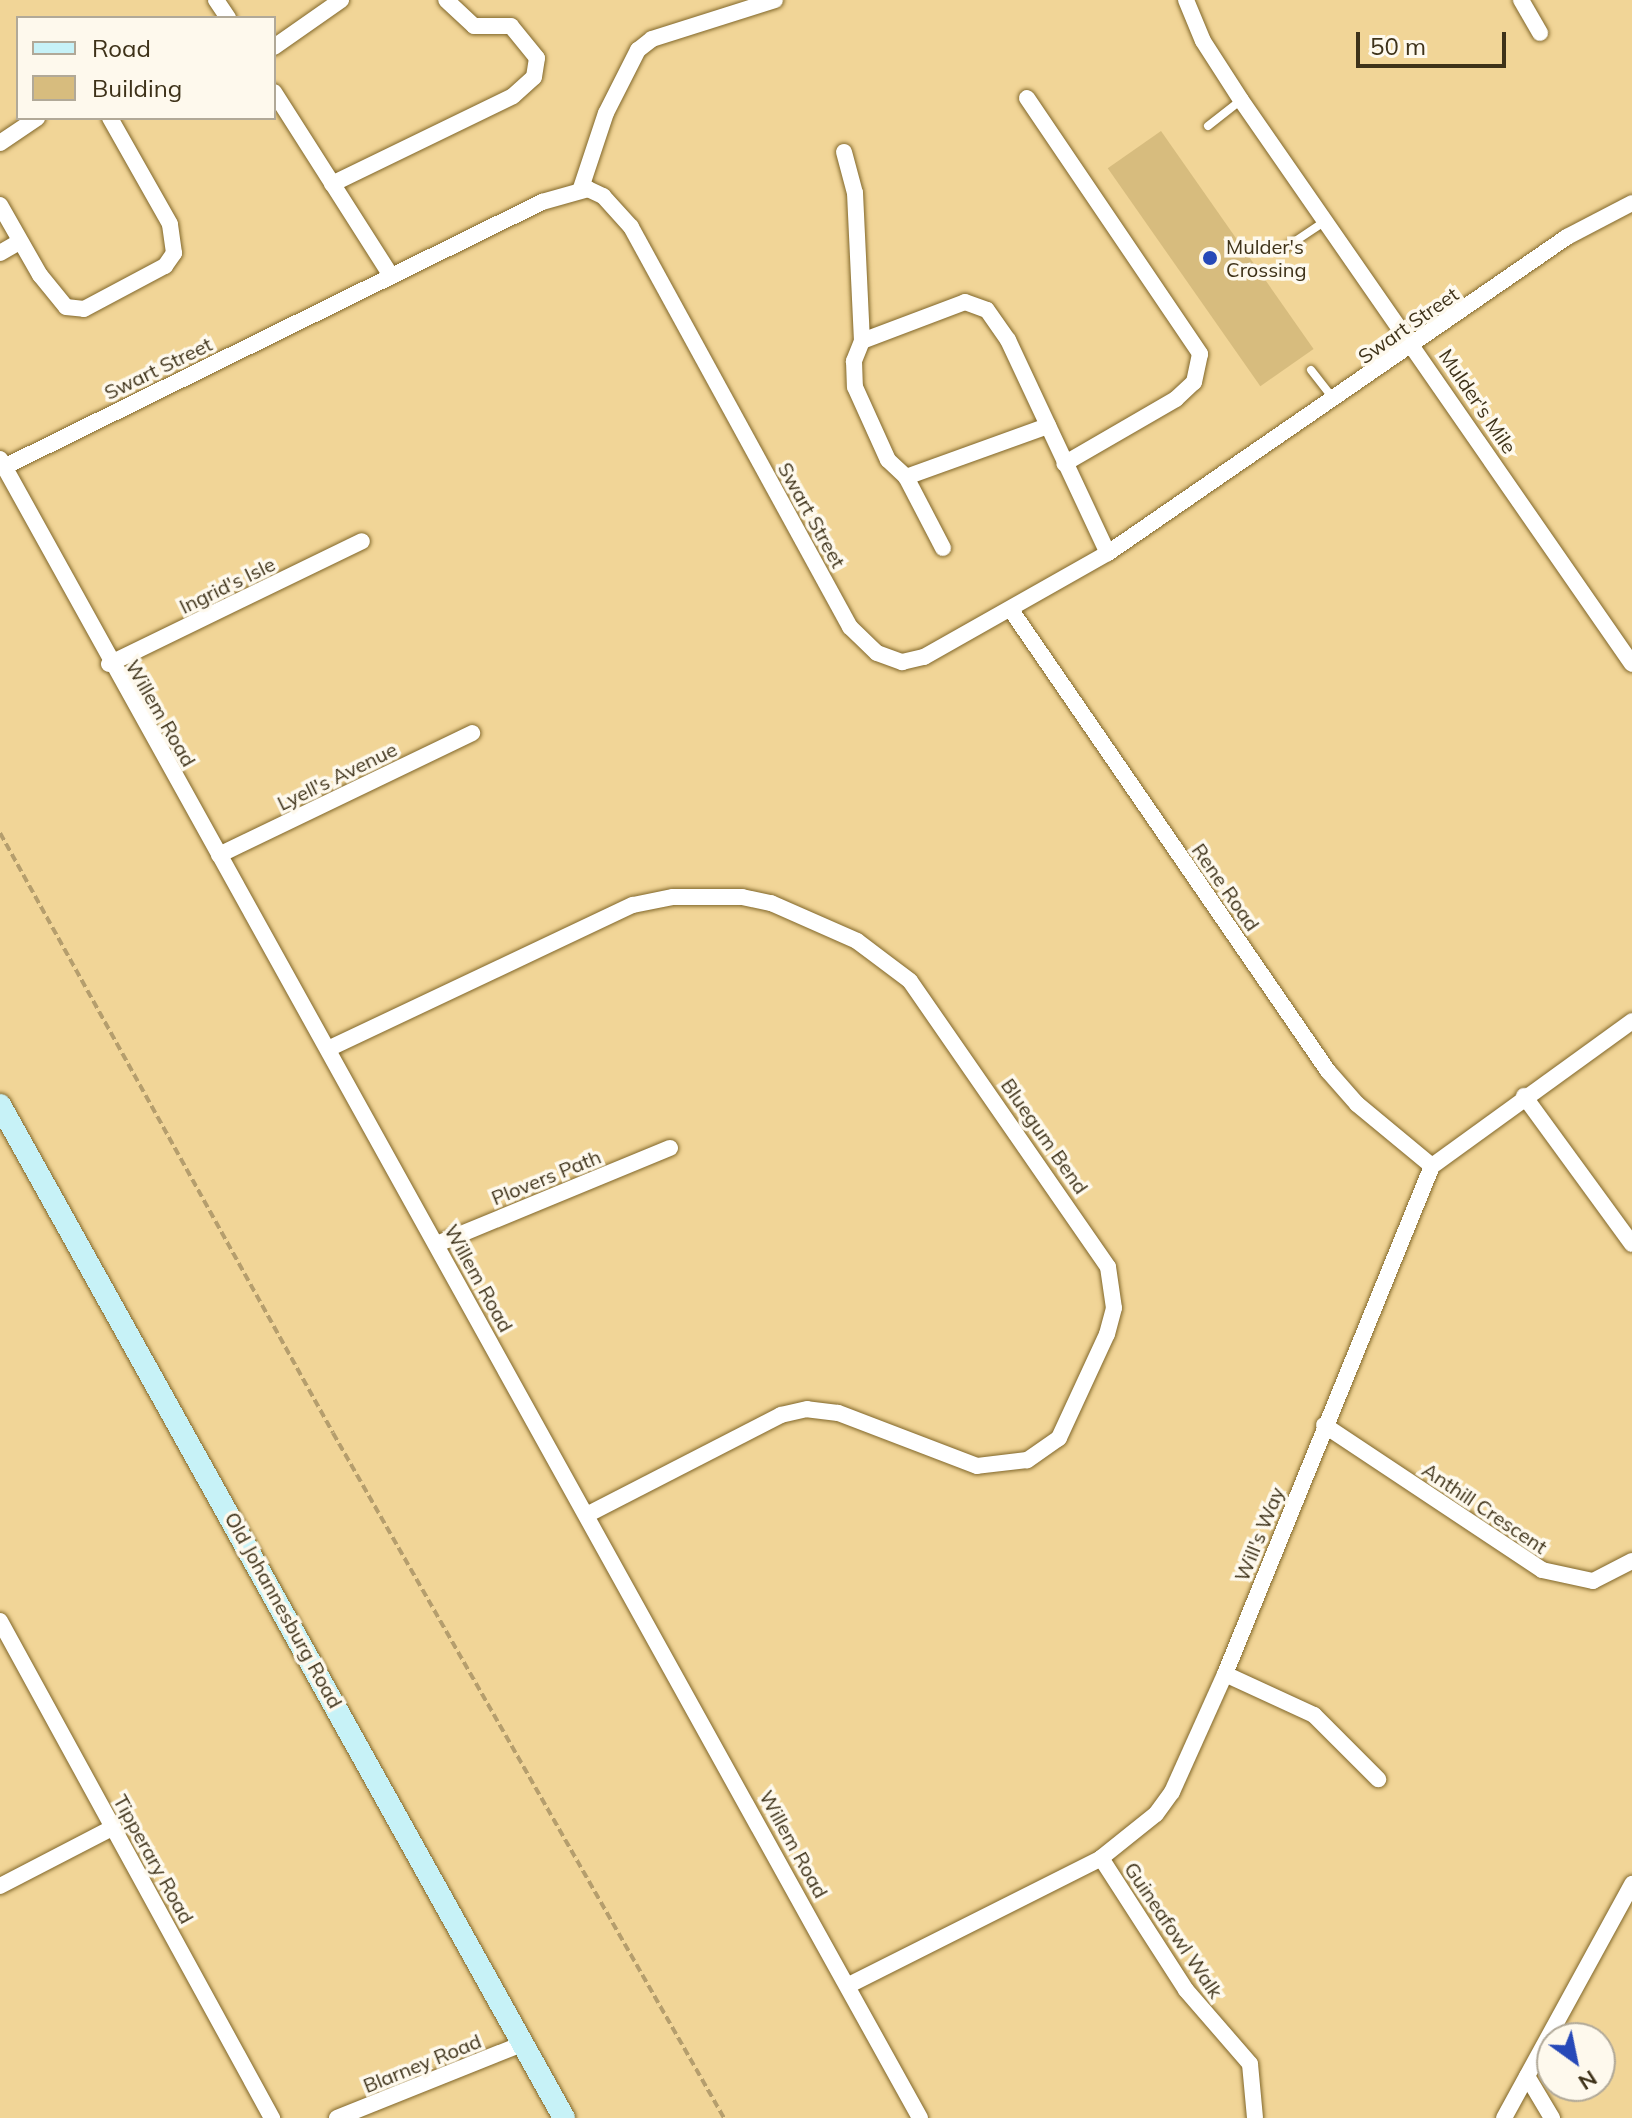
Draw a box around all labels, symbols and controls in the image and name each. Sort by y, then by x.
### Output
legend [16,16,276,120]
scale bar [1360,16,1510,66]
text: 50 m [1370,31,1426,61]
text: Road [92,33,151,63]
text: Building [92,73,182,103]
place label: Mulder's Crossing [1226,234,1307,281]
marker: Mulder's Crossing [1201,249,1219,267]
street label: Swart Street [1353,282,1463,368]
street label: Swart Street [100,332,216,404]
street label: Mulder's Mile [1434,344,1522,458]
street label: Swart Street [773,458,851,572]
street label: Ingrid's Isle [175,552,279,618]
street label: Willem Road [121,655,201,771]
street label: Lyell's Avenue [273,737,401,815]
street label: Rene Road [1187,839,1265,935]
street label: Bluegum Bend [996,1074,1094,1198]
street label: Plovers Path [488,1144,604,1210]
street label: Willem Road [440,1220,518,1336]
street label: Anthill Crescent [1418,1457,1552,1559]
street label: Will's Way [1229,1483,1289,1585]
street label: Old Johannesburg Road [220,1508,348,1712]
street label: Willem Road [755,1786,833,1902]
street label: Tipperary Road [109,1790,199,1928]
street label: Guineafowl Walk [1120,1857,1228,2003]
north arrow [1536,2022,1616,2102]
street label: Blarney Road [360,2028,484,2098]
text: N [1573,2064,1603,2097]

